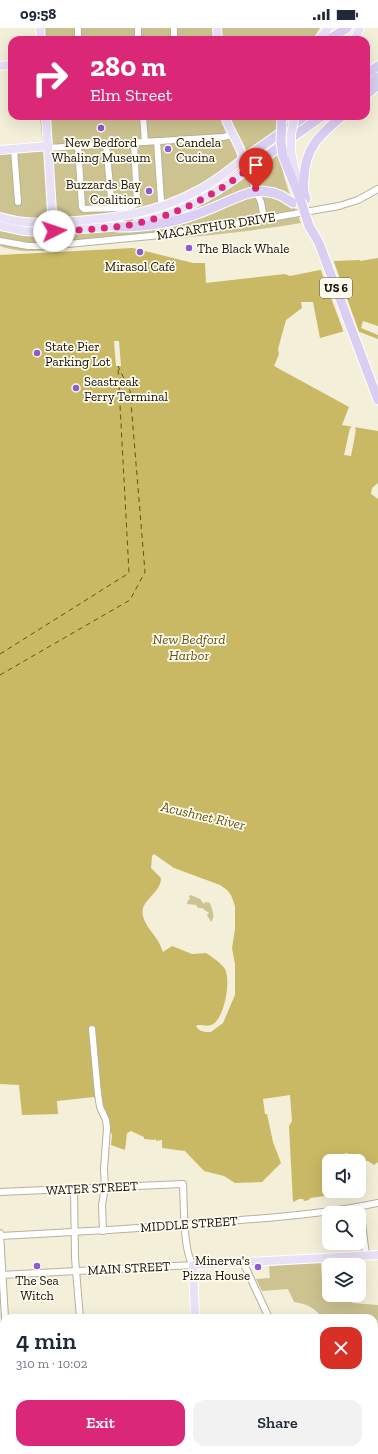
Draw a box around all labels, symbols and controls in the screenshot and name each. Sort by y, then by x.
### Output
text: 09:58 [20,5,56,23]
text: 280 m [90,50,166,83]
icon: right [24,52,76,104]
text: Elm Street [90,84,172,106]
marker: New Bedford Whaling Museum [96,123,106,133]
place label: New Bedford Whaling Museum [51,135,151,165]
place label: Candela Cucina [176,135,222,165]
marker: Candela Cucina [163,144,173,154]
pin [239,148,273,189]
icon: arrive [245,154,267,176]
place label: Buzzards Bay Coalition [66,177,142,207]
marker: Buzzards Bay Coalition [144,186,154,196]
street label: MACARTHUR DRIVE [156,209,277,243]
position arrow [33,210,75,252]
place label: The Black Whale [197,241,289,256]
marker: The Black Whale [184,243,194,253]
marker: Mirasol Café [135,247,145,257]
place label: Mirasol Café [105,259,175,274]
road number: US 6 [320,278,352,298]
place label: State Pier Parking Lot [45,339,111,369]
marker: State Pier Parking Lot [32,348,42,358]
place label: Seastreak Ferry Terminal [84,374,168,404]
marker: Seastreak Ferry Terminal [71,383,81,393]
water label: New Bedford Harbor [152,631,226,664]
water label: Acushnet River [158,798,247,834]
map controls [322,1154,366,1302]
button: sound [322,1154,366,1198]
street label: WATER STREET [46,1178,138,1198]
button: search [322,1206,366,1250]
street label: MIDDLE STREET [140,1213,238,1235]
place label: Minerva's Pizza House [182,1253,250,1283]
street label: MAIN STREET [87,1258,171,1278]
button: layers [322,1258,366,1302]
marker: The Sea Witch [32,1261,42,1271]
marker: Minerva's Pizza House [253,1262,263,1272]
place label: The Sea Witch [15,1273,60,1303]
text: 4 min [16,1326,76,1355]
button: close [320,1327,362,1369]
text: 310 m · 10:02 [16,1356,87,1371]
button: Exit [16,1400,185,1446]
button: Share [193,1400,362,1446]

